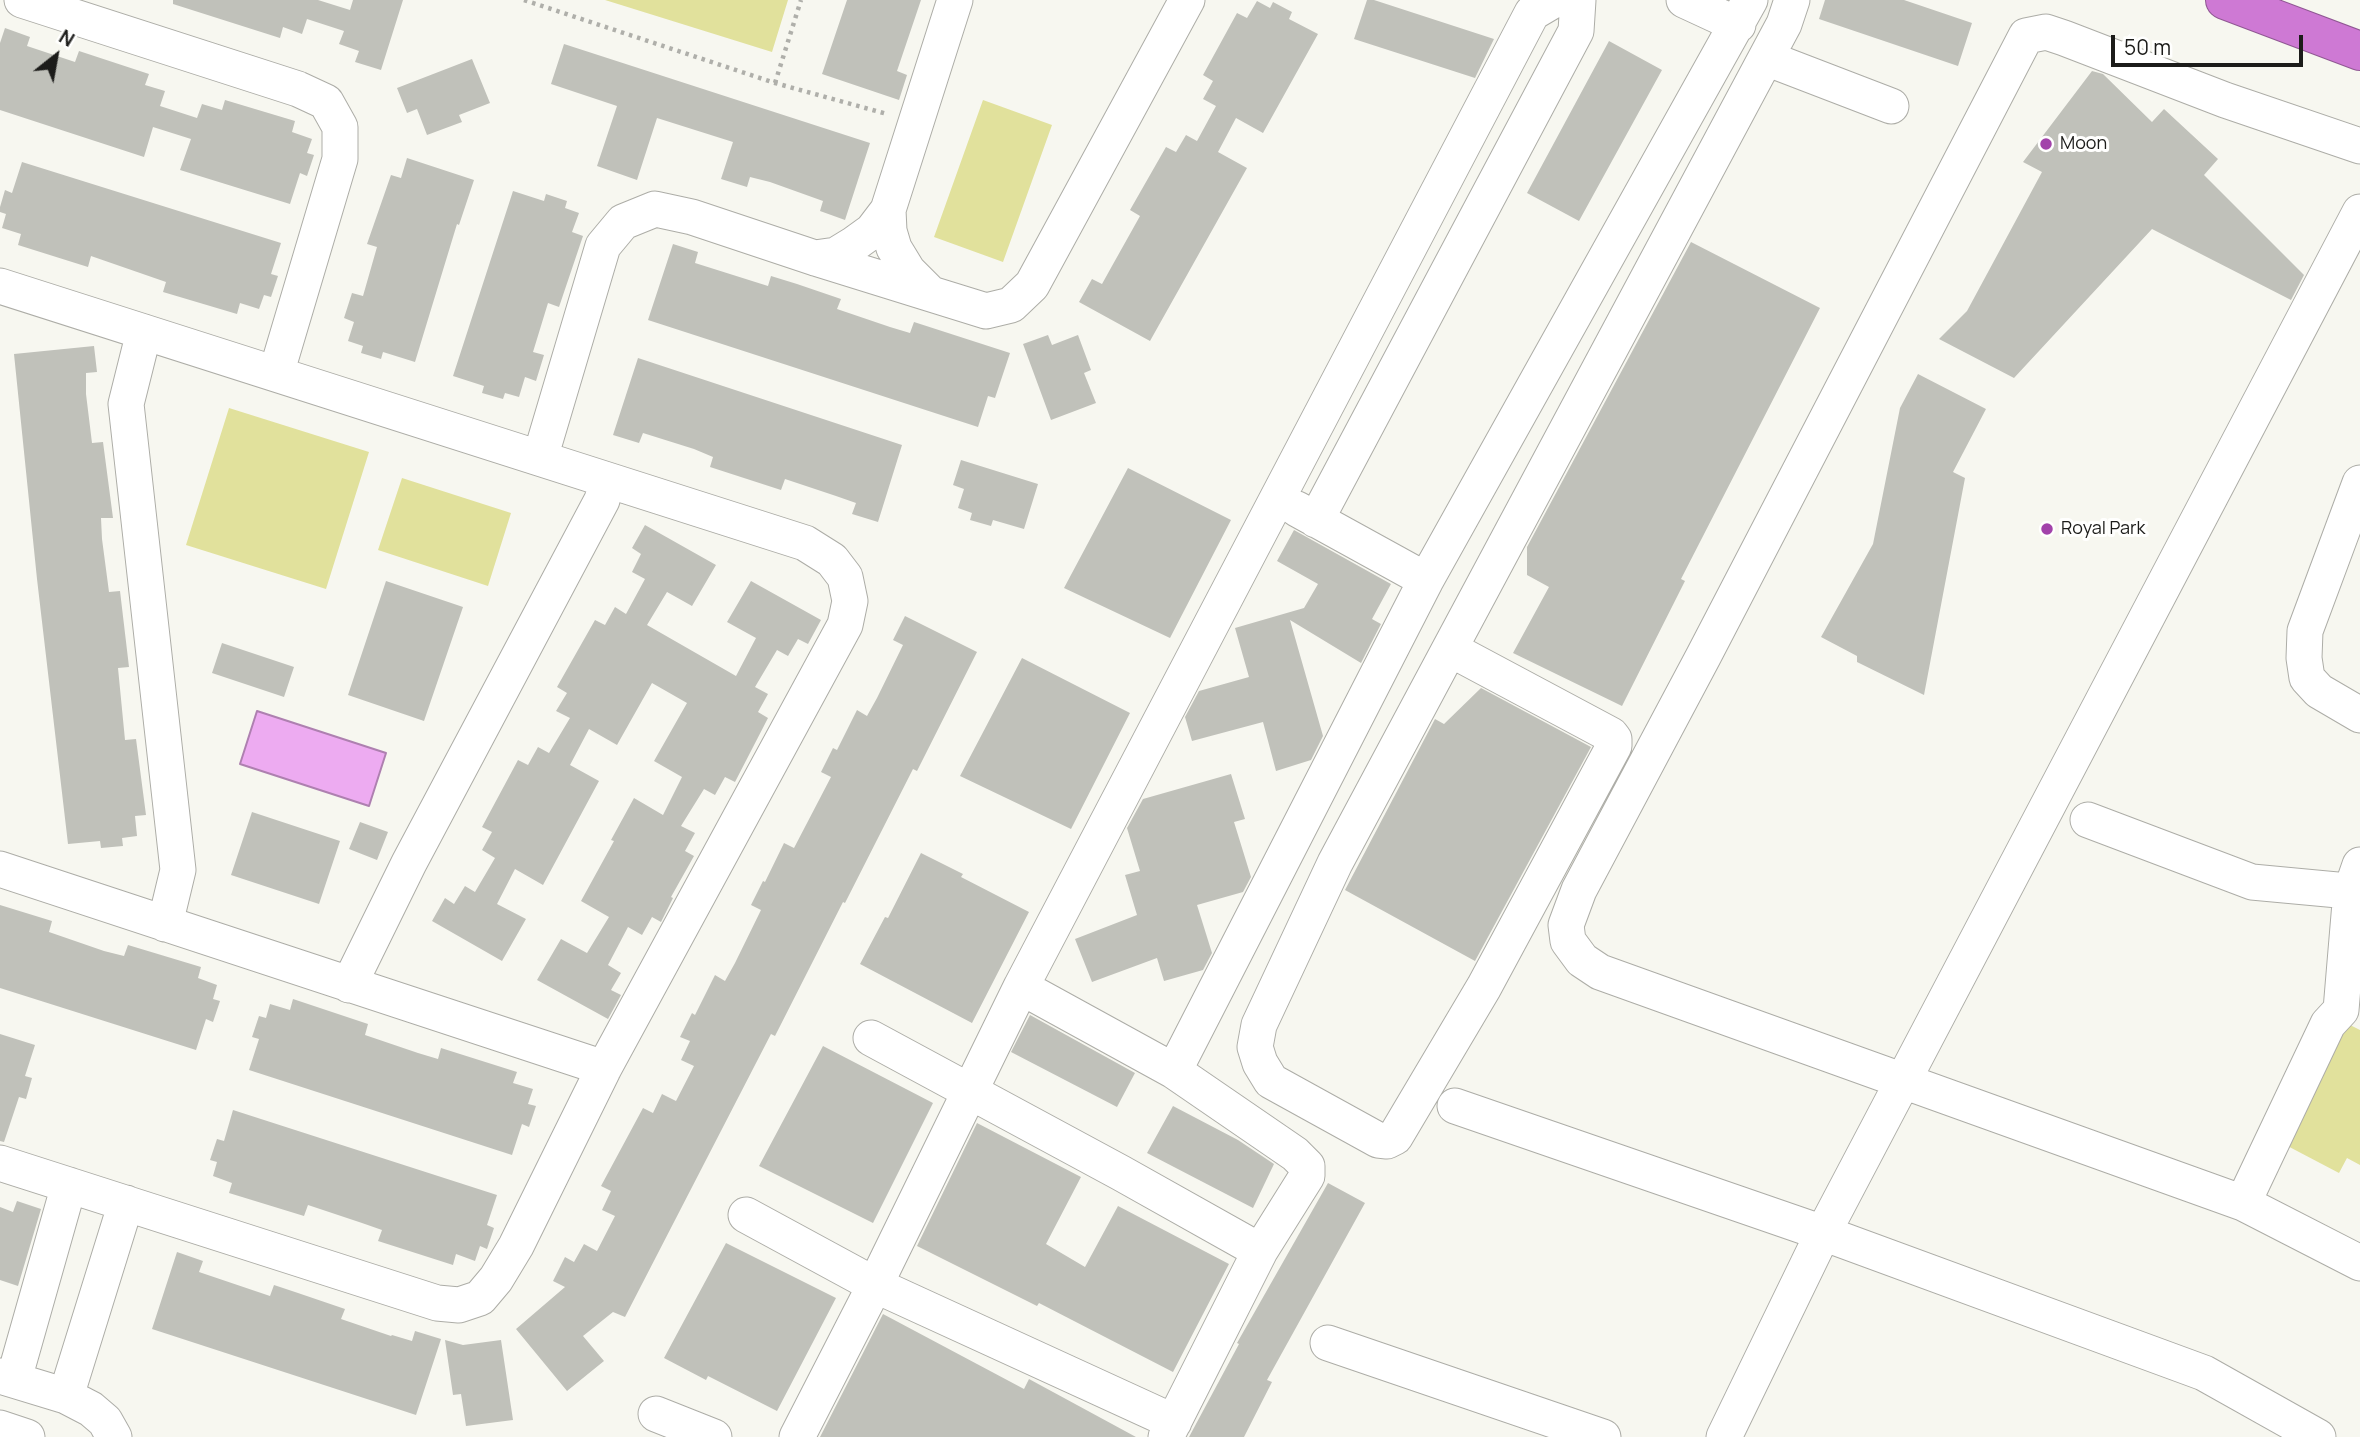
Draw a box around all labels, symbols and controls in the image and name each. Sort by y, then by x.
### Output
north arrow [21,21,91,91]
scale bar [2115,21,2308,65]
text: N [54,23,79,53]
text: 50 m [2124,33,2171,61]
place label: Moon [2060,133,2107,155]
marker: Moon [2038,136,2054,152]
place label: Royal Park [2061,518,2145,540]
marker: Royal Park [2039,521,2055,537]

